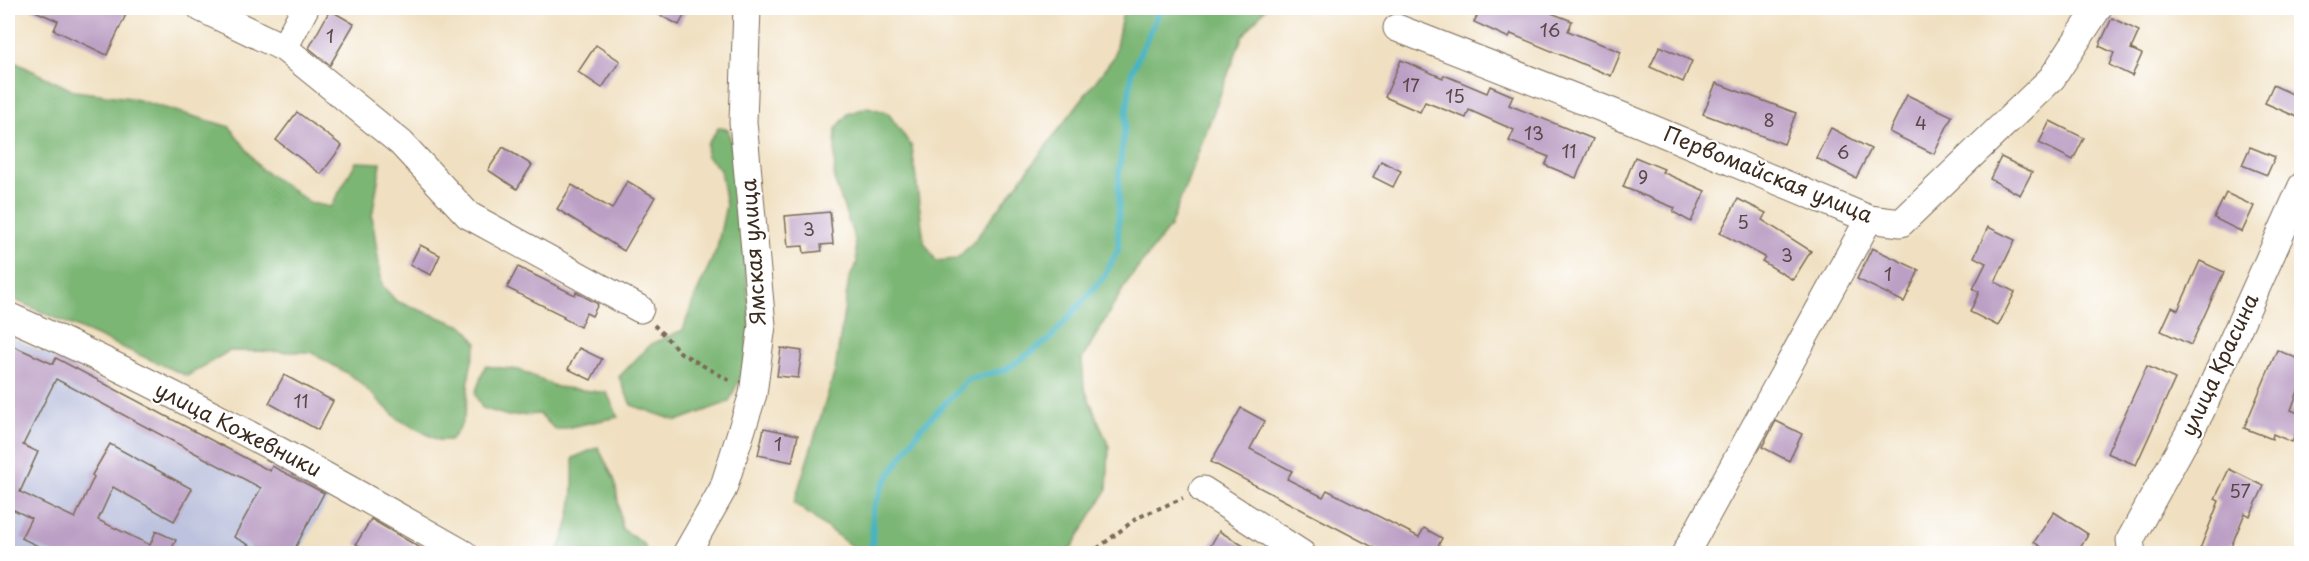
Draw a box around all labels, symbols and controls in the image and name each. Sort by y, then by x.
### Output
house number: 16 [1540,16,1560,43]
house number: 1 [326,22,334,49]
house number: 17 [1402,71,1420,98]
house number: 15 [1445,82,1465,109]
house number: 8 [1763,106,1775,133]
house number: 4 [1915,109,1927,136]
street label: Первомайская улица [1659,117,1879,230]
house number: 13 [1524,119,1544,146]
house number: 11 [1561,137,1577,164]
house number: 6 [1837,138,1849,165]
house number: 9 [1638,163,1648,190]
street label: Ямская улица [731,177,773,326]
house number: 5 [1737,208,1749,235]
house number: 3 [803,215,815,242]
house number: 3 [1781,241,1793,268]
house number: 1 [1884,260,1892,287]
street label: улица Красина [2171,287,2266,441]
street label: улица Кожевники [150,372,328,484]
house number: 11 [293,387,309,414]
house number: 1 [774,430,782,457]
house number: 57 [2229,477,2251,504]

